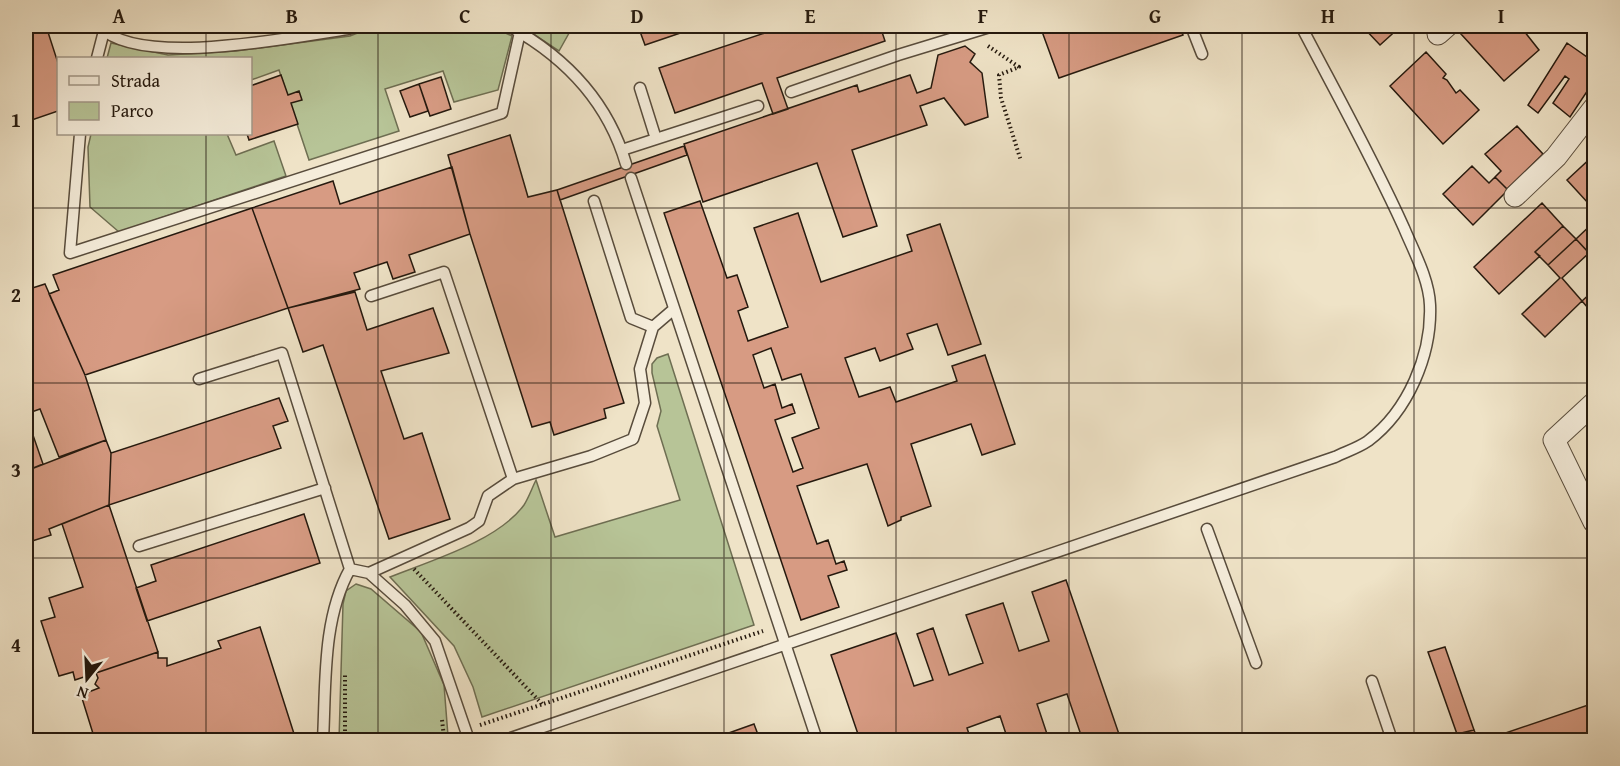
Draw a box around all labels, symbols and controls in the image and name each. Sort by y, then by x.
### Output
text: A [113,1,126,30]
text: B [286,1,298,30]
text: C [459,1,471,30]
text: D [630,1,644,30]
text: E [805,1,816,30]
text: F [978,1,988,30]
text: G [1149,1,1161,30]
text: H [1321,1,1335,30]
text: I [1498,1,1504,30]
legend [57,57,252,135]
text: Strada [111,67,161,94]
text: Parco [111,97,154,124]
text: 1 [11,105,21,134]
text: 2 [11,280,21,309]
text: 3 [11,455,21,484]
text: 4 [11,630,21,659]
north arrow [57,649,117,709]
text: N [73,680,91,706]

